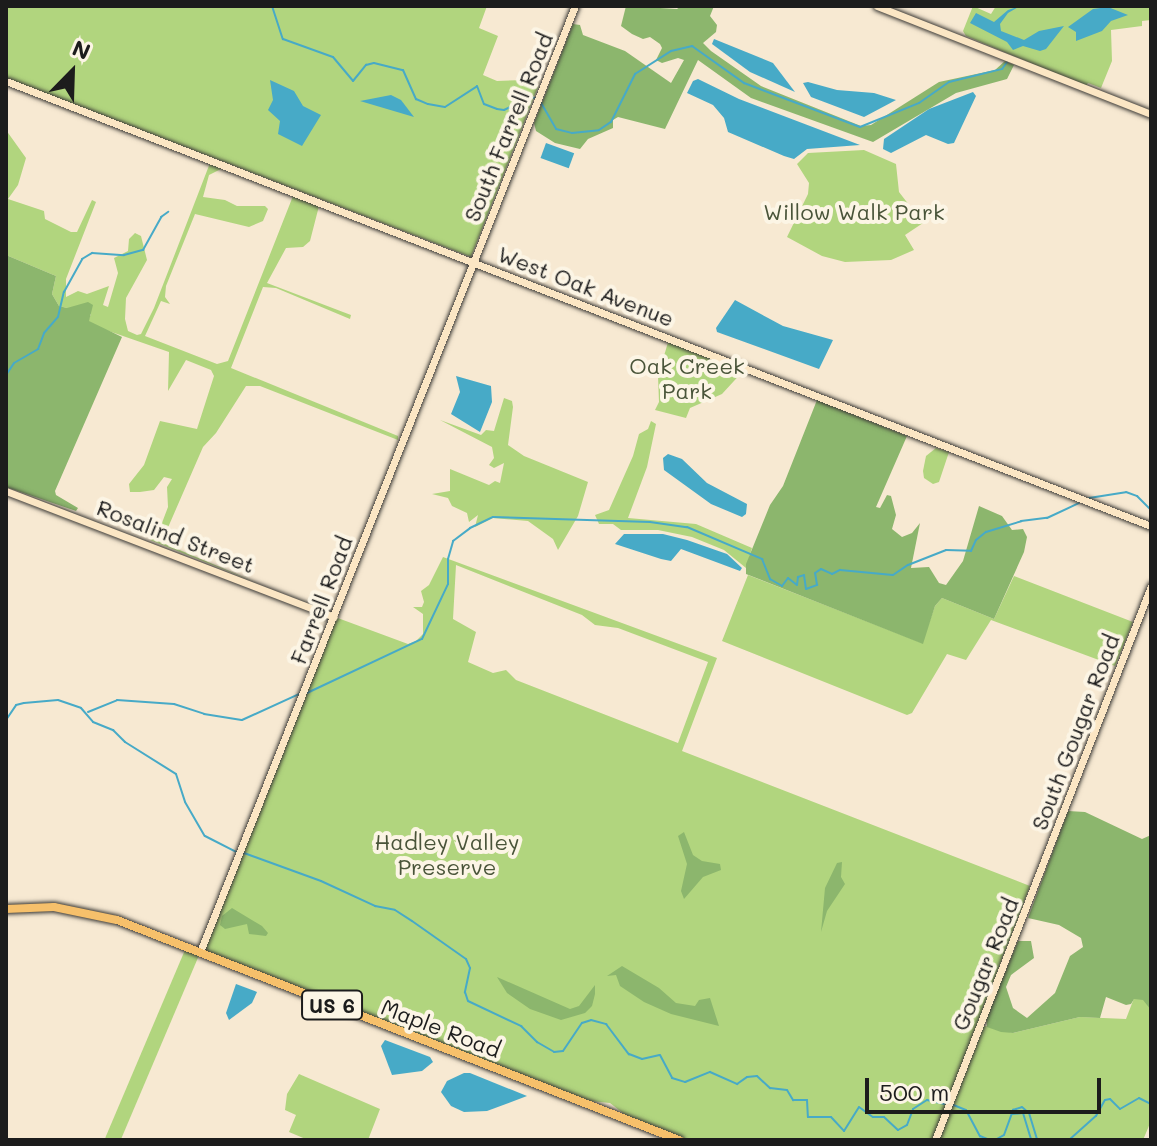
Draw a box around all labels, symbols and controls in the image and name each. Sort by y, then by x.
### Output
street label: South Farrell Road [458,29,558,225]
north arrow [32,32,112,112]
text: N [68,33,95,66]
park label: Willow Walk Park [763,199,945,225]
street label: West Oak Avenue [494,240,678,332]
park label: Oak Creek Park [629,352,745,404]
street label: Rosalind Street [93,494,259,578]
street label: Farrell Road [285,532,357,668]
street label: South Gougar Road [1026,630,1124,834]
park label: Hadley Valley Preserve [374,828,520,880]
street label: Gougar Road [946,894,1024,1034]
road number: US 6 [300,989,364,1021]
street label: Maple Road [378,993,504,1063]
scale bar [869,1062,1105,1112]
text: 500 m [879,1076,949,1107]

